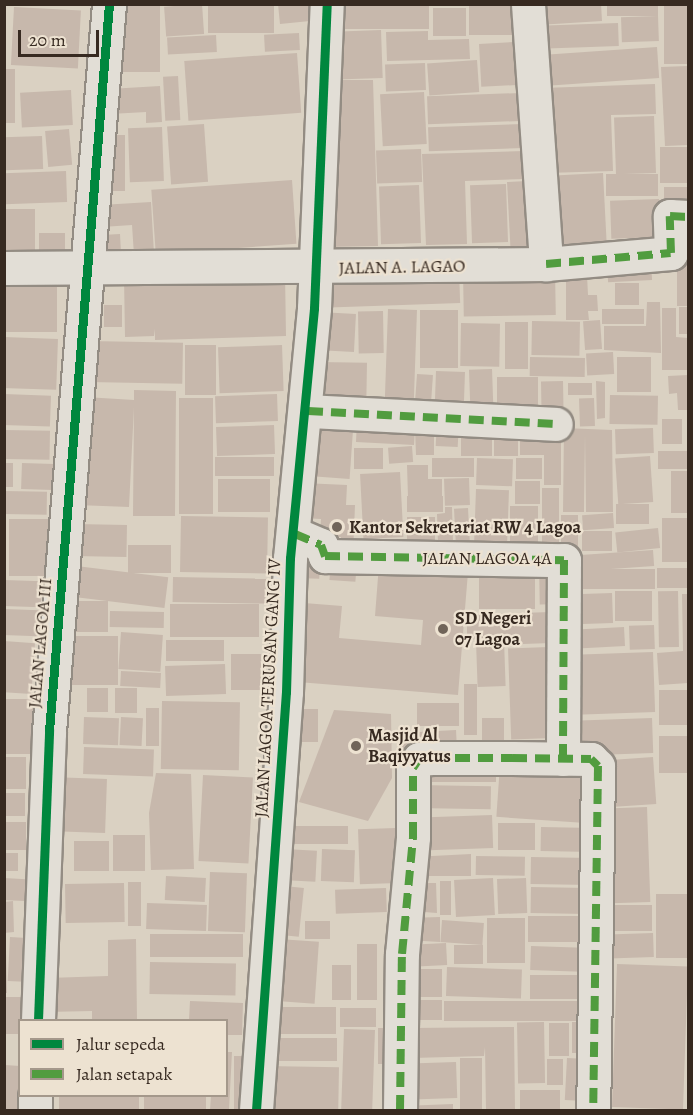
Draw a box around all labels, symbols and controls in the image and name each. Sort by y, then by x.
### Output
scale bar [21,18,102,56]
text: 20 m [29,28,66,52]
street label: JALAN A. LAGAO [338,255,466,279]
place label: Kantor Sekretariat RW 4 Lagoa [349,516,581,538]
marker: Kantor Sekretariat RW 4 Lagoa [330,520,344,534]
street label: JALAN LAGOA 4A [422,547,552,569]
street label: JALAN LAGOA TERUSAN GANG IV [250,558,286,818]
street label: JALAN LAGOA III [24,577,56,709]
place label: SD Negeri 07 Lagoa [455,608,531,650]
marker: SD Negeri 07 Lagoa [436,622,450,636]
place label: Masjid Al Baqiyyatus [368,725,451,768]
marker: Masjid Al Baqiyyatus [349,739,363,753]
legend [18,1019,228,1097]
text: Jalur sepeda [76,1032,165,1056]
text: Jalan setapak [76,1062,172,1086]

